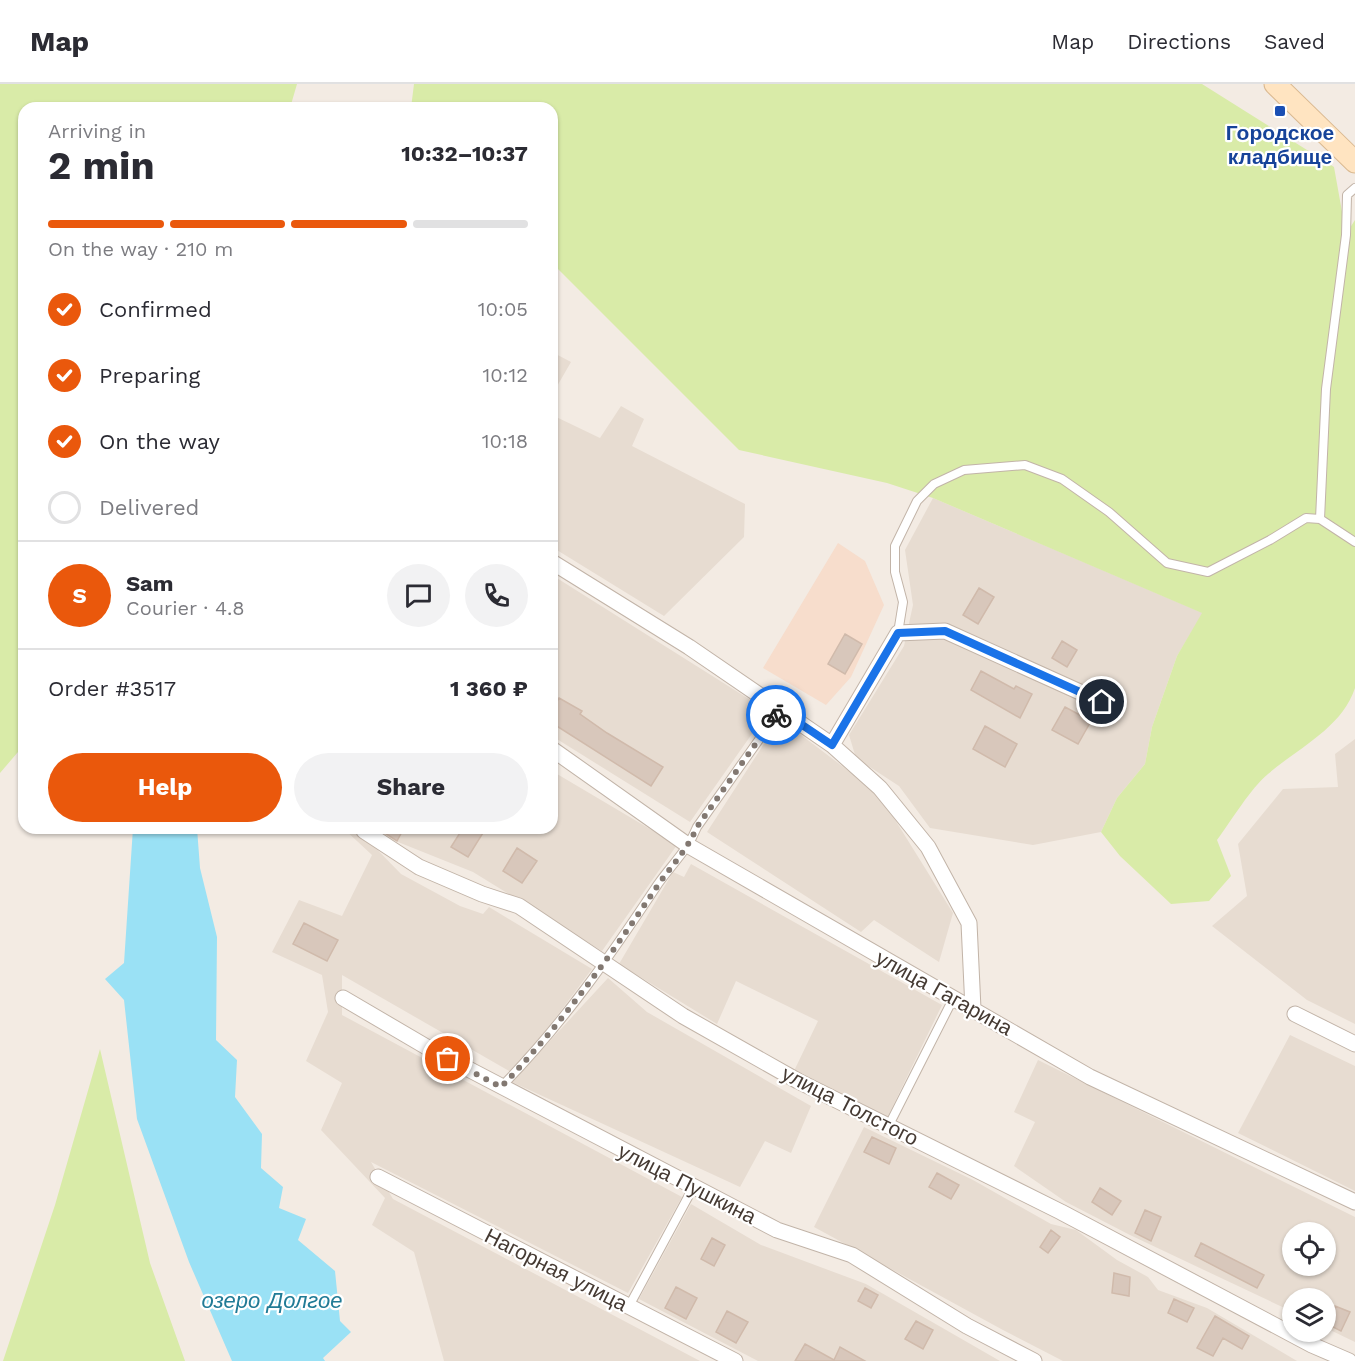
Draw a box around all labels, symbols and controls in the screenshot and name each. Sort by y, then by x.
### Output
text: Map [30,25,89,58]
text: Map [1051,29,1094,54]
text: Directions [1127,29,1231,54]
text: Saved [1264,29,1325,54]
marker: Городское кладбище [1273,104,1287,118]
text: Arriving in [48,119,146,143]
place label: Городское кладбище [1226,120,1334,169]
text: 10:32–10:37 [401,141,528,166]
text: 2 min [48,143,155,188]
text: On the way · 210 m [48,237,233,261]
icon: check [48,293,81,326]
text: Confirmed [99,297,212,322]
text: 10:05 [478,297,528,321]
icon: check [48,359,81,392]
text: Preparing [99,363,200,388]
text: 10:12 [482,363,528,387]
icon: check [48,425,81,458]
text: On the way [99,429,220,454]
text: 10:18 [482,429,528,453]
text: Delivered [99,495,199,520]
button: chat [387,564,450,627]
button: phone [465,564,528,627]
text: Sam [126,571,174,596]
text: S [72,583,87,608]
text: Courier · 4.8 [126,596,245,620]
text: Order #3517 [48,676,176,701]
text: 1 360 ₽ [450,676,528,701]
pin [1076,676,1127,727]
courier [746,685,806,745]
icon: home [1085,685,1118,718]
icon: bike [760,699,793,732]
button: Help [48,753,282,822]
button: Share [294,753,528,822]
street label: улица Гагарина [872,945,1017,1041]
pin [422,1033,473,1084]
icon: bag [431,1042,464,1075]
street label: улица Толстого [778,1060,923,1151]
street label: улица Пушкина [614,1138,761,1229]
map controls [1282,1222,1336,1342]
button: locate [1282,1222,1336,1276]
street label: Нагорная улица [481,1223,632,1316]
water label: озеро Долгое [202,1288,342,1313]
button: layers [1282,1288,1336,1342]

